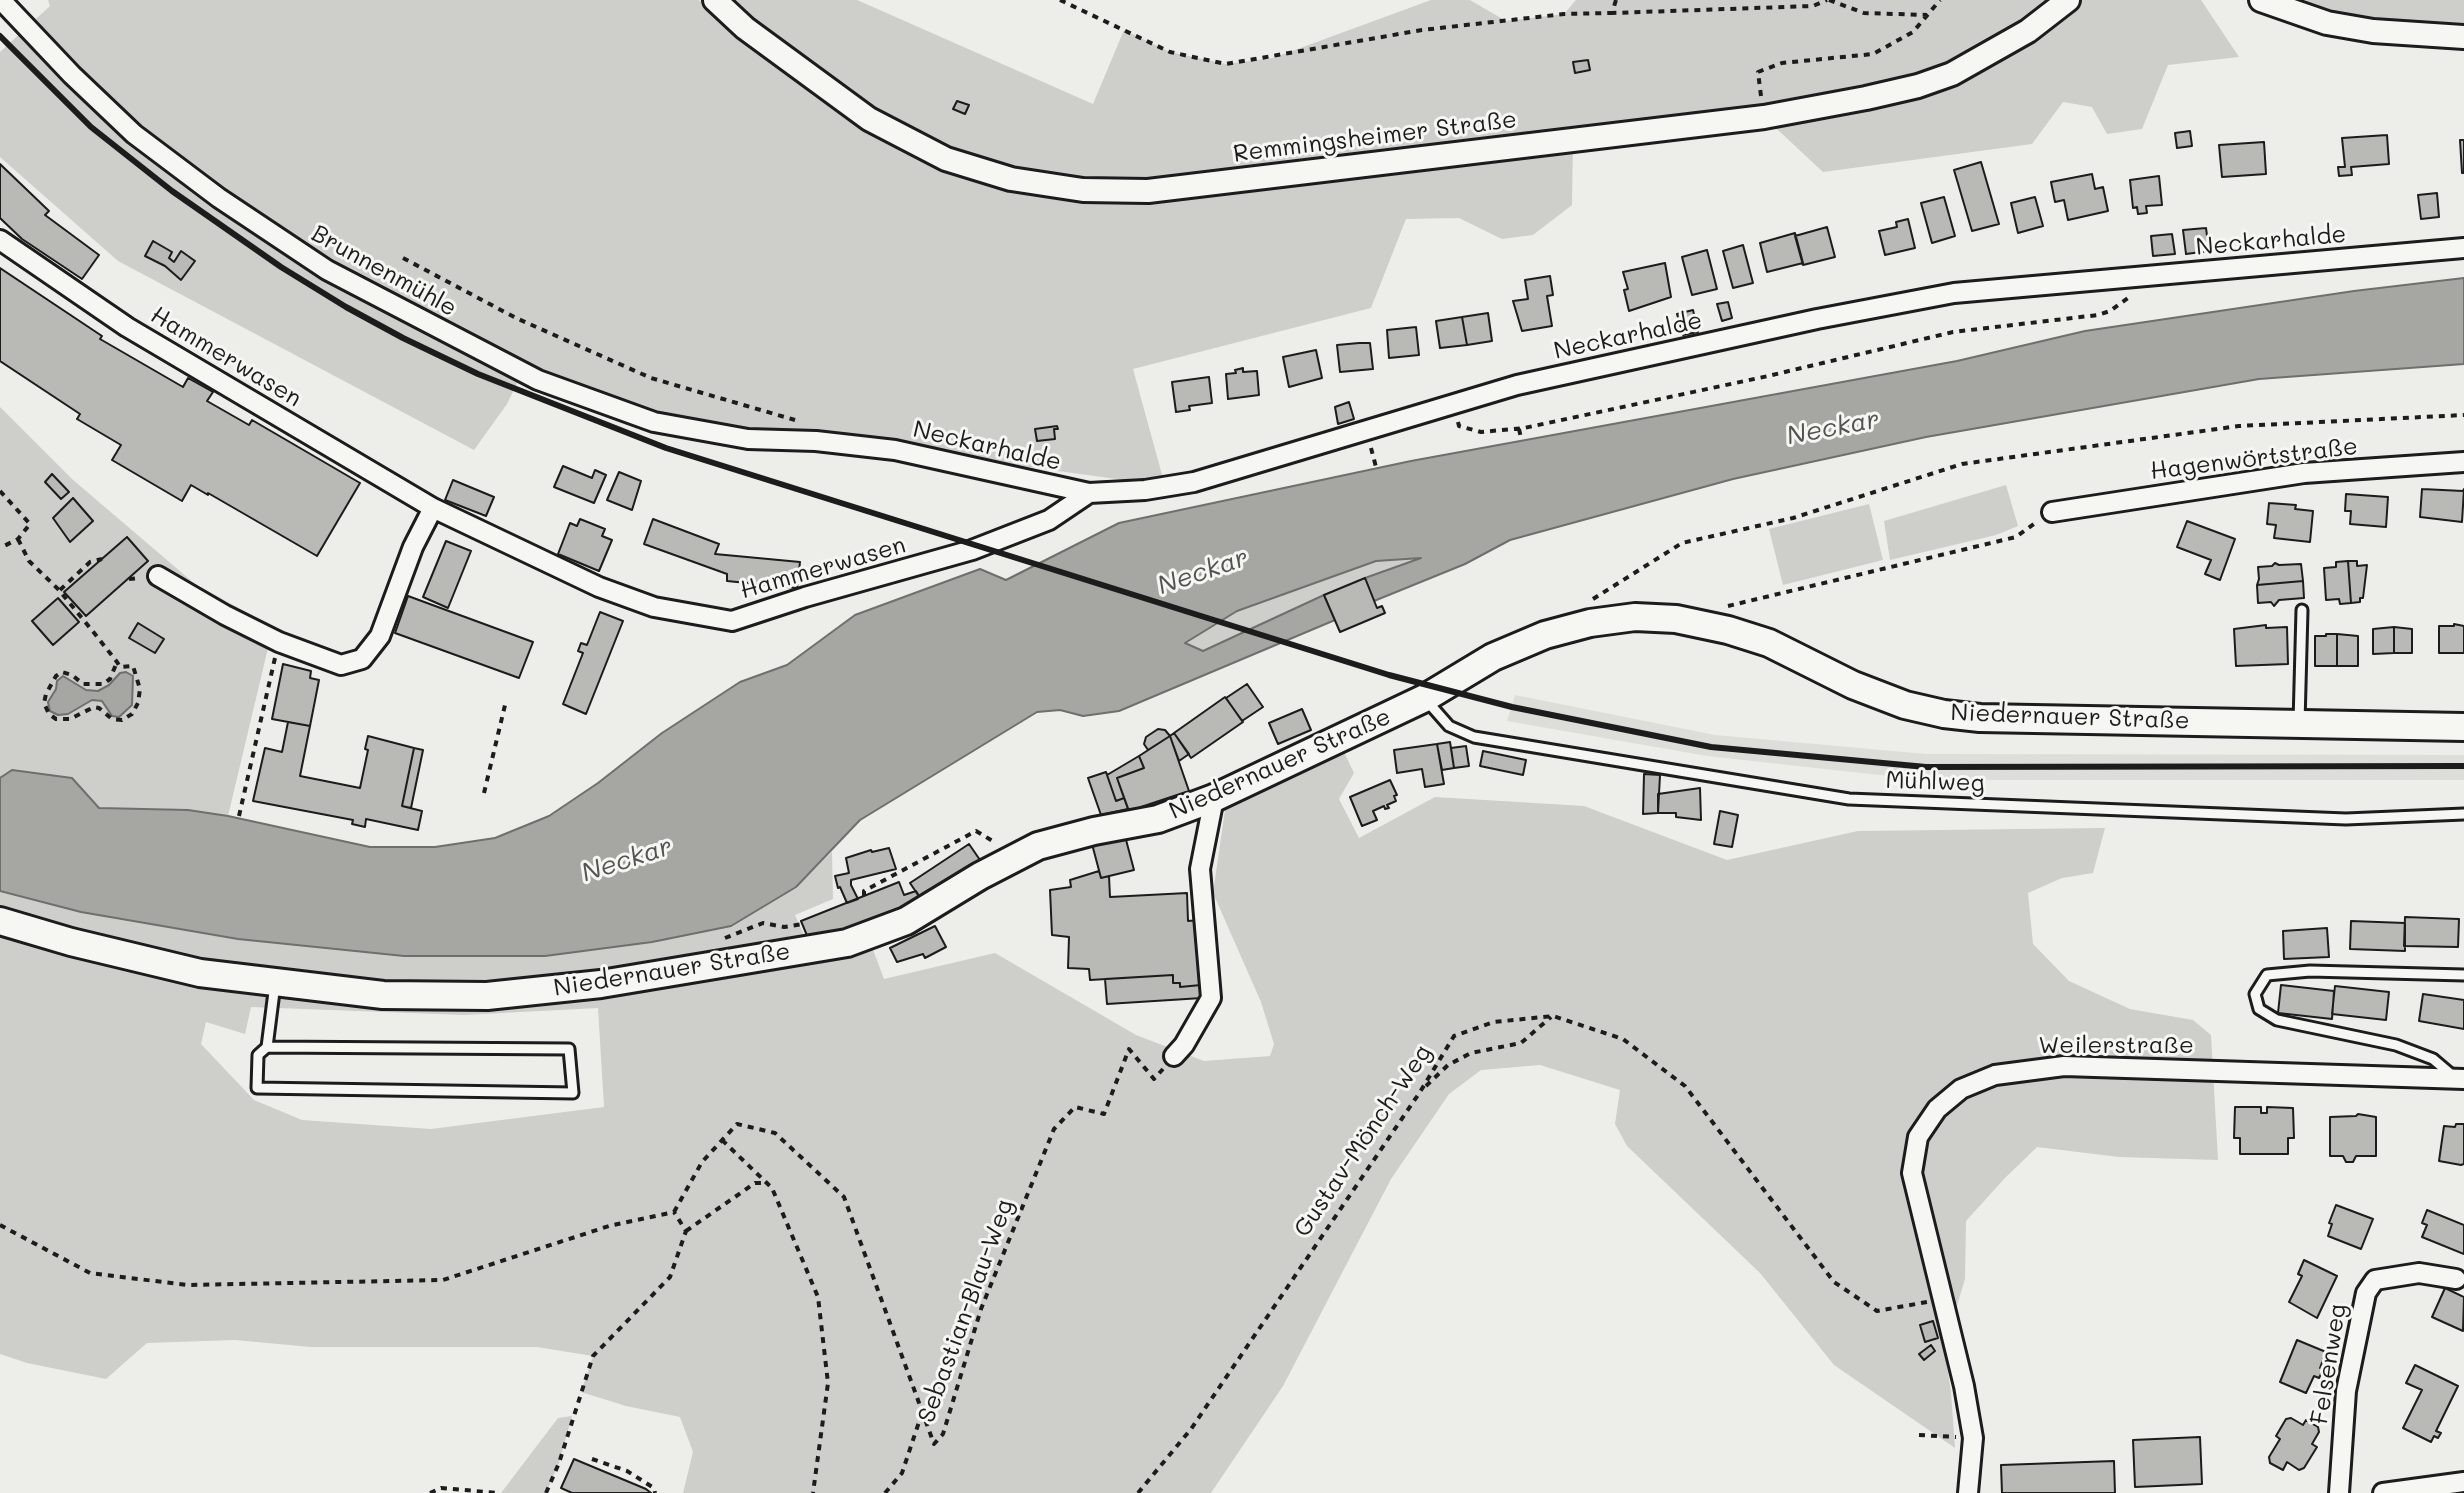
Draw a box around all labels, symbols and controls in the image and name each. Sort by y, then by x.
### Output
street label: Remmingsheimer Straße [1232,105,1518,169]
street label: Brunnenmühle [306,219,462,323]
street label: Neckarhalde [2195,220,2347,262]
street label: Hammerwasen [145,301,307,413]
street label: Neckarhalde [1551,306,1705,366]
water label: Neckar [1784,404,1882,452]
street label: Neckarhalde [910,415,1064,477]
street label: Hagenwörtstraße [2149,432,2359,486]
street label: Hammerwasen [737,531,909,605]
water label: Neckar [1154,542,1252,602]
street label: Niedernauer Straße [1950,698,2190,736]
street label: Niedernauer Straße [1165,702,1395,826]
street label: Mühlweg [1885,766,1985,798]
water label: Neckar [578,831,676,889]
street label: Niedernauer Straße [552,937,792,1003]
street label: Weilerstraße [2038,1032,2194,1060]
street label: Gustav-Mönch-Weg [1288,1040,1438,1242]
street label: Sebastian-Blau-Weg [912,1195,1020,1427]
street label: Felsenweg [2305,1302,2353,1426]

